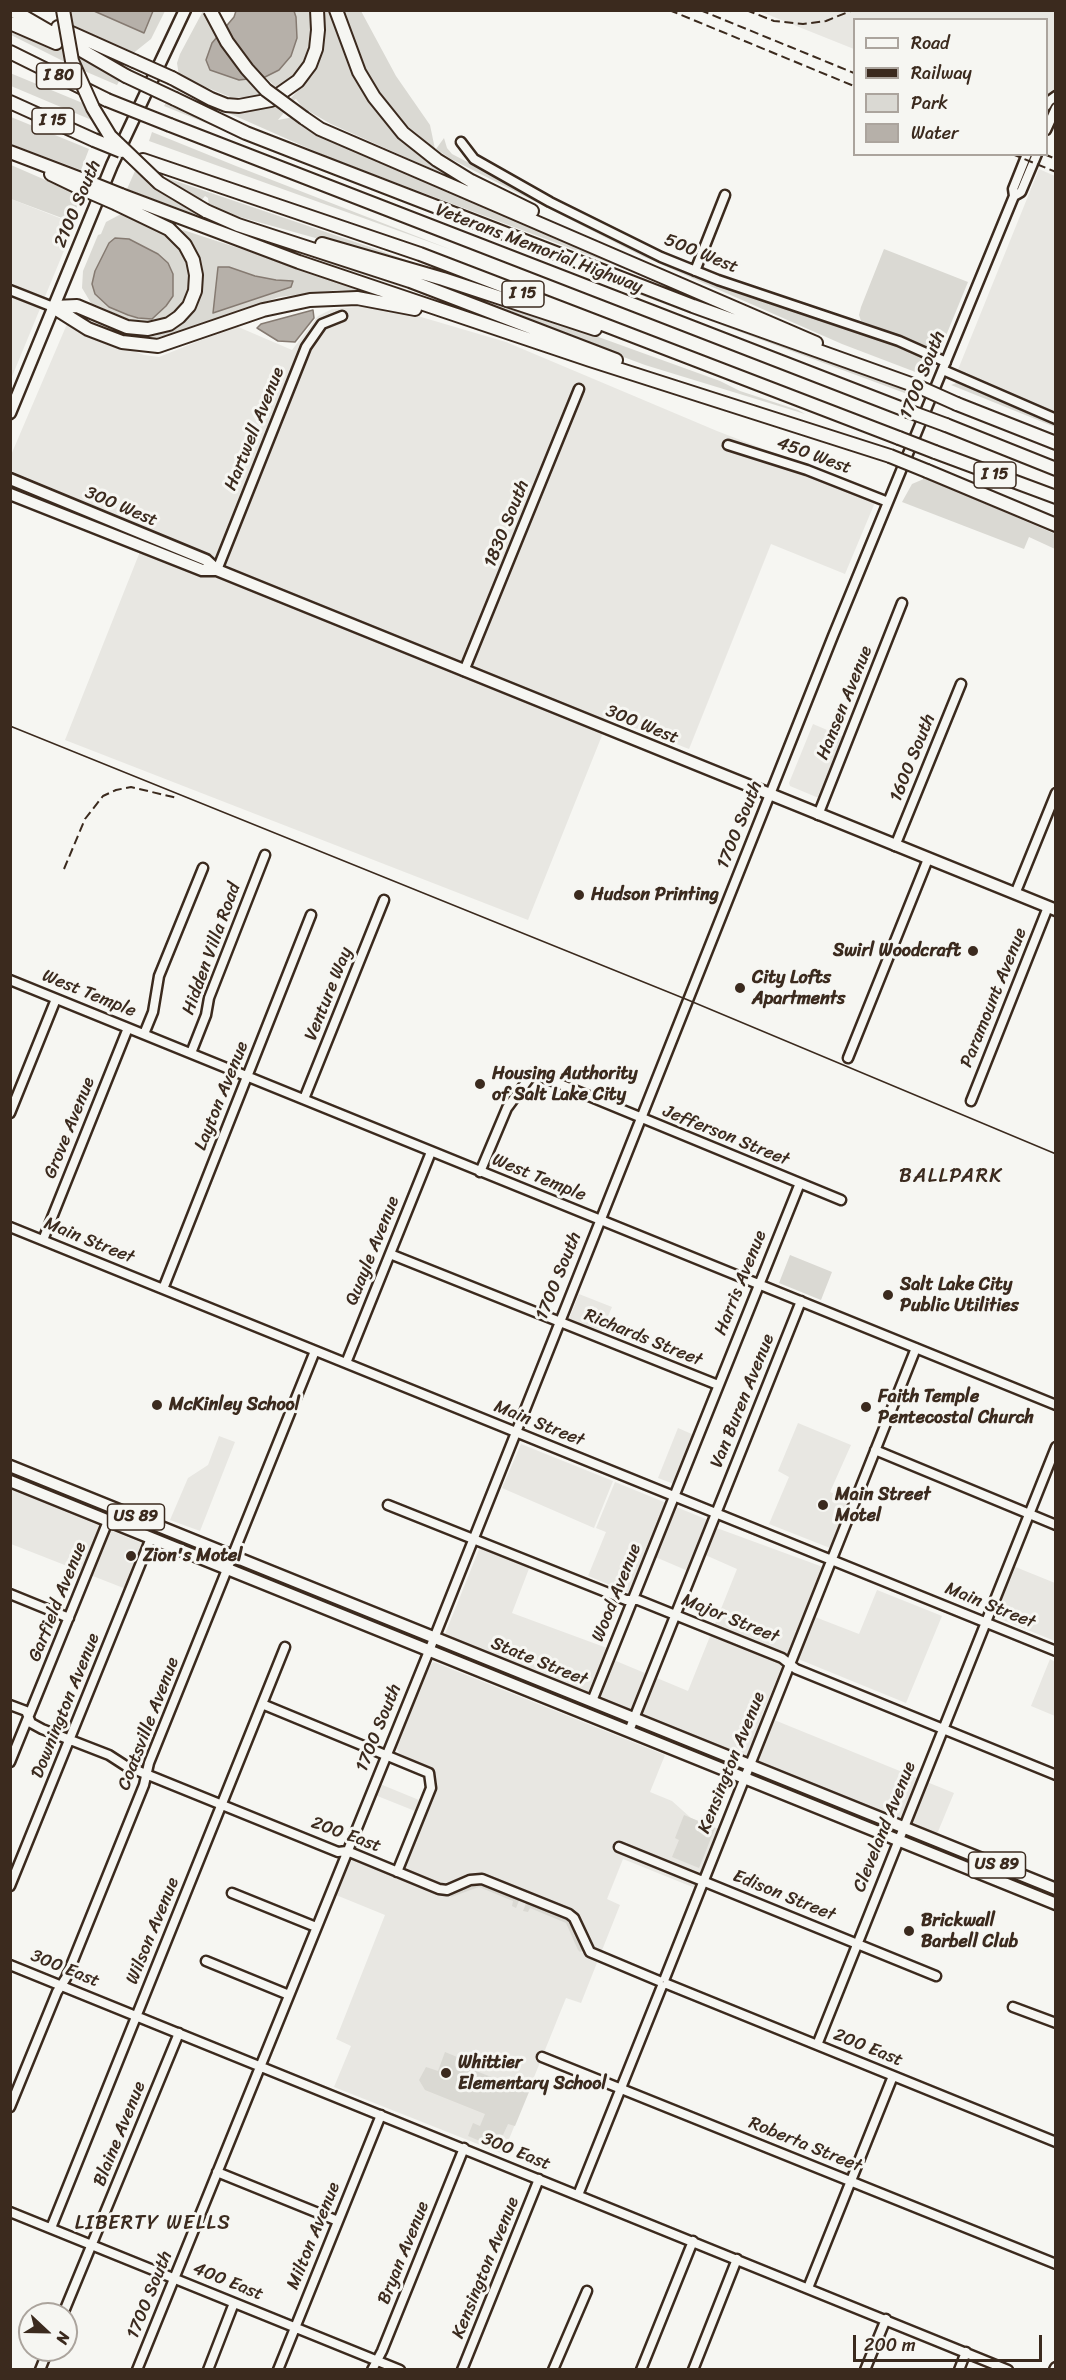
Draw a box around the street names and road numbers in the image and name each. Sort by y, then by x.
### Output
road number: I 80 [36,63,82,89]
road number: I 15 [32,108,74,134]
street label: 2100 South [50,157,106,251]
street label: Veterans Memorial Highway [432,200,646,298]
street label: 500 West [661,229,741,279]
road number: I 15 [502,281,544,307]
street label: 1700 South [896,328,950,422]
street label: Hartwell Avenue [220,364,290,494]
street label: 450 West [774,433,854,479]
road number: I 15 [974,462,1016,488]
street label: 1830 South [480,477,534,571]
street label: 300 West [82,482,160,532]
street label: Hansen Avenue [812,643,878,763]
street label: 300 West [602,701,682,749]
street label: 1600 South [886,711,940,805]
street label: 1700 South [713,778,767,872]
street label: Hidden Villa Road [178,880,246,1018]
street label: Paramount Avenue [956,925,1032,1071]
street label: Venture Way [300,944,358,1044]
street label: West Temple [39,965,139,1023]
street label: Layton Avenue [190,1038,254,1154]
street label: Grove Avenue [40,1074,100,1182]
street label: Jefferson Street [660,1101,792,1171]
street label: West Temple [489,1149,589,1207]
street label: Quayle Avenue [341,1193,405,1309]
street label: Main Street [41,1213,137,1269]
street label: Harris Avenue [710,1227,772,1339]
street label: 1700 South [532,1229,586,1323]
street label: Richards Street [581,1304,705,1372]
street label: Van Buren Avenue [706,1331,780,1471]
street label: Main Street [491,1396,587,1452]
road number: US 89 [108,1504,164,1530]
street label: Garfield Avenue [24,1539,92,1665]
street label: Wood Avenue [588,1541,646,1645]
street label: Main Street [942,1578,1038,1634]
street label: Major Street [678,1590,782,1648]
street label: Downington Avenue [27,1630,105,1782]
street label: State Street [488,1633,590,1691]
street label: Coatsville Avenue [114,1655,184,1793]
street label: 1700 South [352,1681,406,1775]
street label: Kensington Avenue [694,1689,770,1837]
street label: Cleveland Avenue [849,1759,921,1895]
street label: 200 East [308,1812,384,1858]
road number: US 89 [968,1852,1026,1878]
street label: Edison Street [730,1866,838,1926]
street label: Wilson Avenue [122,1874,184,1988]
street label: 300 East [27,1945,103,1993]
street label: 200 East [830,2024,906,2072]
street label: Blaine Avenue [89,2078,151,2190]
street label: Roberta Street [745,2113,865,2177]
street label: 300 East [478,2128,554,2176]
street label: Milton Avenue [283,2179,345,2293]
street label: Kensington Avenue [448,2194,524,2342]
street label: Bryan Avenue [374,2198,434,2308]
street label: 1700 South [123,2248,177,2342]
street label: 400 East [190,2258,266,2306]

